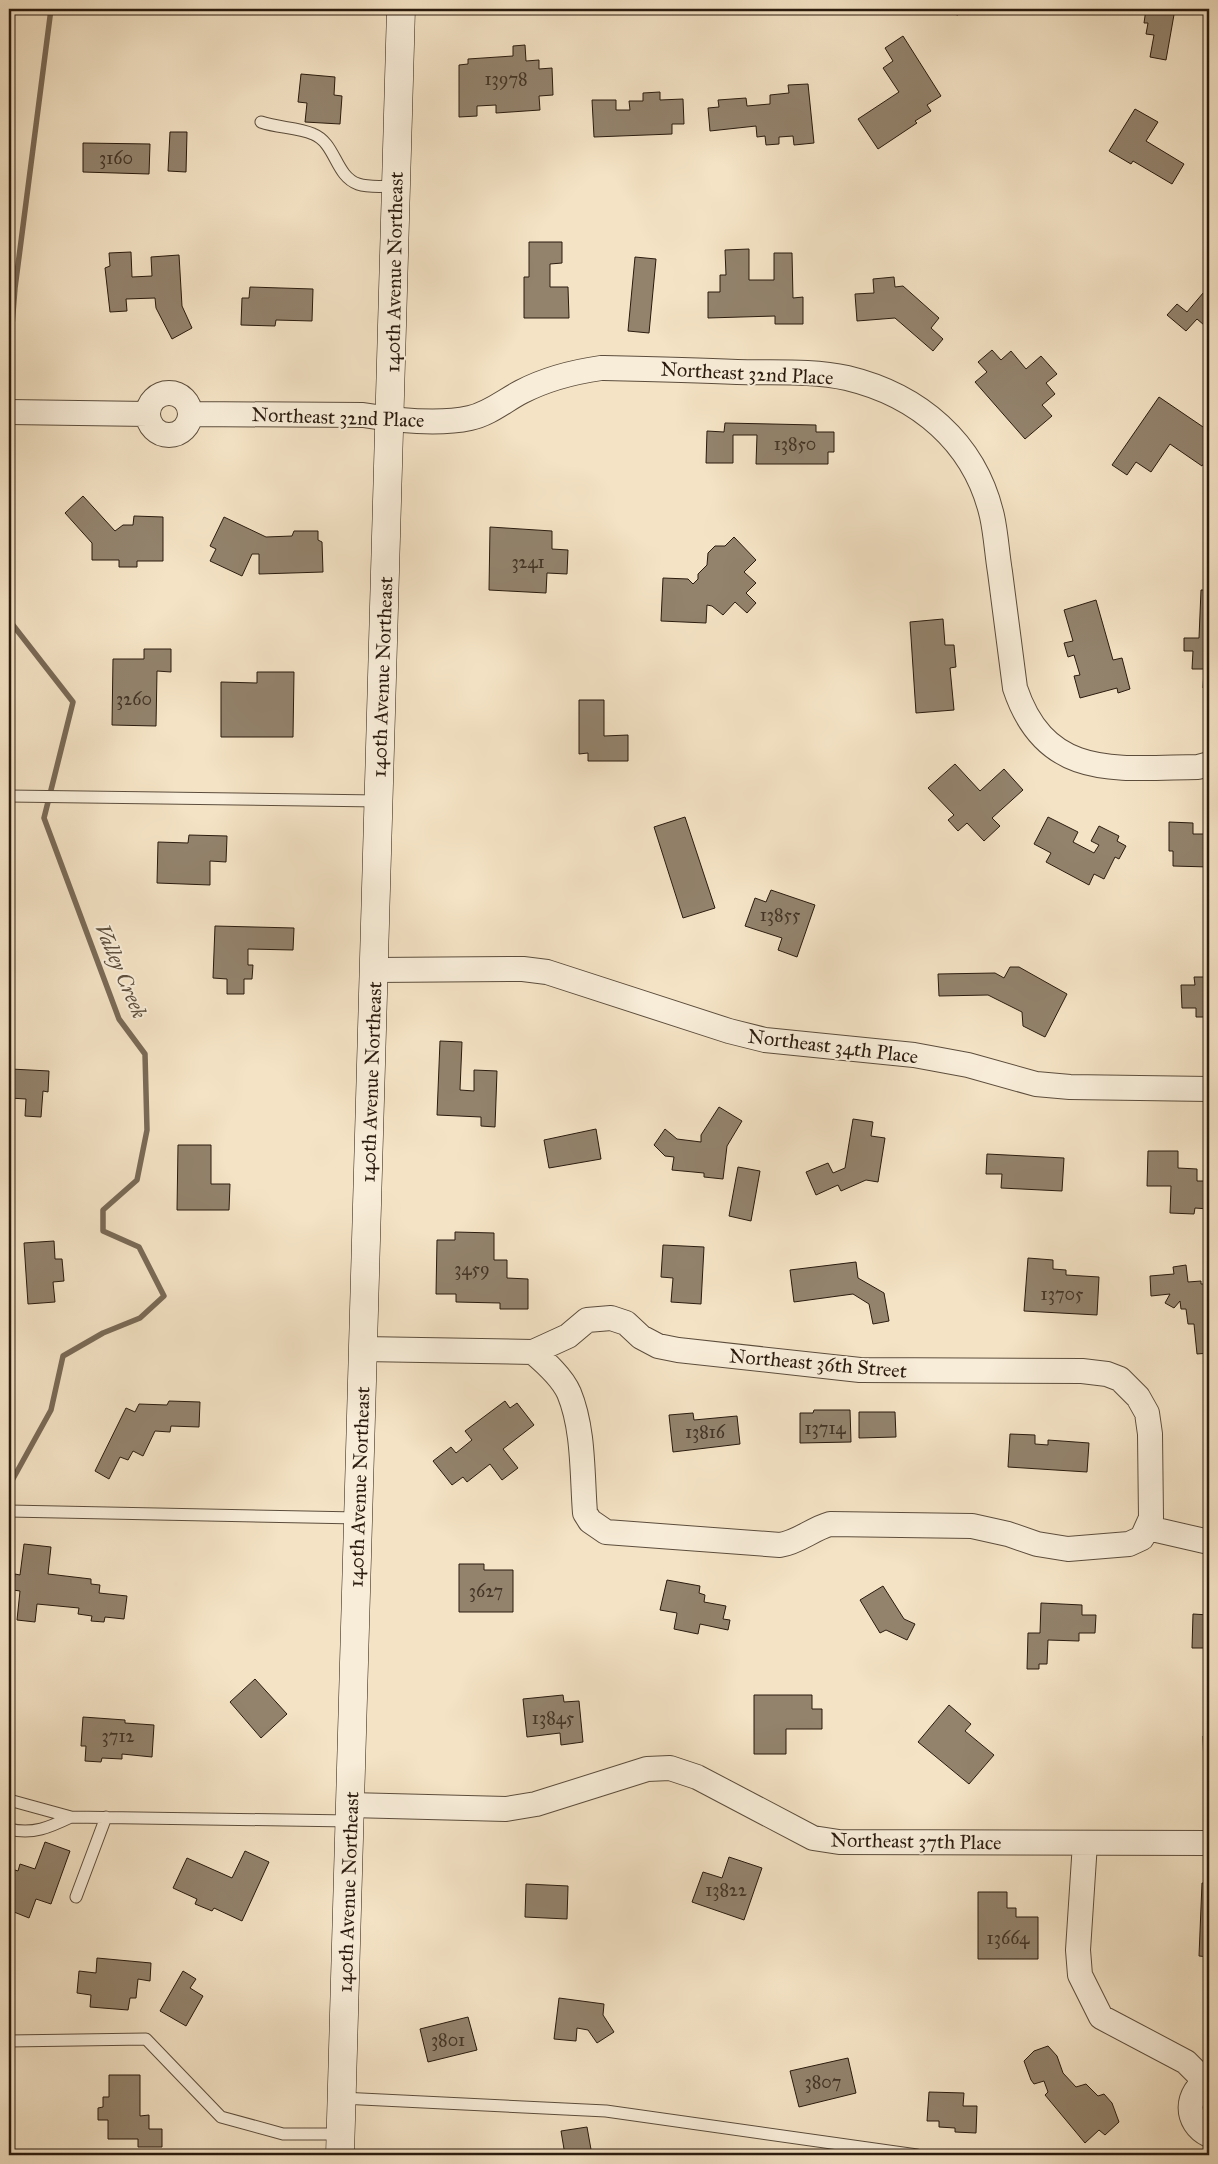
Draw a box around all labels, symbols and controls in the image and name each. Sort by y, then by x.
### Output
house number: 13978 [484,68,528,90]
house number: 3160 [99,147,133,169]
street label: 140th Avenue Northeast [380,171,408,373]
street label: Northeast 32nd Place [660,356,834,390]
street label: Northeast 32nd Place [251,402,425,432]
house number: 13850 [774,433,816,455]
house number: 3241 [511,551,545,573]
street label: 140th Avenue Northeast [366,576,398,778]
house number: 3260 [116,688,152,710]
house number: 13855 [760,904,801,926]
water label: Valley Creek [89,920,153,1023]
street label: 140th Avenue Northeast [355,981,387,1183]
street label: Northeast 34th Place [746,1024,920,1068]
house number: 3459 [454,1258,490,1280]
house number: 13705 [1041,1283,1084,1305]
street label: Northeast 36th Street [728,1343,908,1383]
street label: 140th Avenue Northeast [343,1386,375,1588]
house number: 13714 [804,1417,846,1439]
house number: 13816 [685,1421,726,1443]
house number: 3627 [469,1580,503,1602]
house number: 13845 [532,1707,575,1729]
house number: 3712 [102,1725,135,1747]
street label: 140th Avenue Northeast [332,1791,364,1993]
street label: Northeast 37th Place [830,1828,1002,1854]
house number: 13822 [705,1879,747,1901]
house number: 13664 [987,1927,1030,1949]
house number: 3801 [431,2029,465,2051]
house number: 3807 [805,2071,841,2093]

